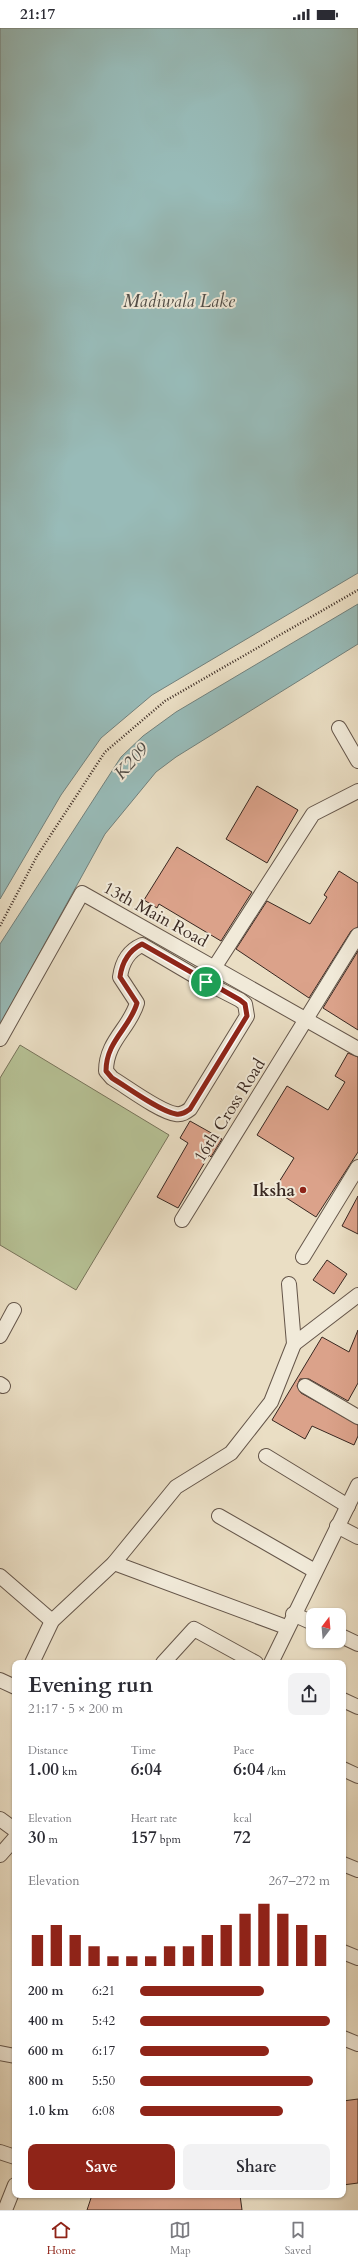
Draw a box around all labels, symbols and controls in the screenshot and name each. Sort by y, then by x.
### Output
text: 21:17 [20,4,55,24]
water label: Madiwala Lake [123,289,236,314]
water label: K209 [108,737,155,785]
street label: 13th Main Road [99,876,212,953]
pin [189,965,223,999]
icon: arrive [195,971,217,993]
street label: 16th Cross Road [188,1054,271,1167]
place label: Iksha [253,1179,296,1202]
marker: Iksha [298,1185,308,1195]
north arrow [306,1608,346,1648]
map controls [306,1608,346,1648]
text: Evening run [28,1670,153,1700]
button: share [288,1673,330,1715]
text: 21:17 · 5 × 200 m [28,1700,123,1718]
text: Distance [28,1743,68,1758]
text: Time [131,1743,156,1758]
text: Pace [233,1743,255,1758]
text: 1.00 [28,1758,59,1781]
text: 6:04 [131,1758,162,1781]
text: 6:04 [233,1758,264,1781]
text: km [59,1764,77,1779]
text: /km [264,1764,286,1779]
text: Elevation [28,1811,72,1826]
text: Heart rate [131,1811,177,1826]
text: kcal [233,1811,252,1826]
text: 30 [28,1826,45,1849]
text: 157 [131,1826,157,1849]
text: 72 [233,1826,251,1849]
text: m [45,1832,58,1847]
text: bpm [157,1832,181,1847]
text: Elevation [28,1872,80,1890]
text: 267–272 m [268,1872,330,1890]
text: 200 m [28,1982,63,2000]
text: 6:21 [92,1982,115,2000]
text: 400 m [28,2012,63,2030]
text: 5:42 [92,2012,115,2030]
text: 600 m [28,2042,63,2060]
text: 6:17 [92,2042,115,2060]
text: 800 m [28,2072,63,2090]
text: 5:50 [92,2072,115,2090]
text: 1.0 km [28,2102,69,2120]
text: 6:08 [92,2102,115,2120]
button: Save [28,2144,175,2190]
button: Share [183,2144,330,2190]
tab: Home [47,2219,76,2258]
tab: Map [169,2219,191,2258]
tab: Saved [285,2219,311,2258]

